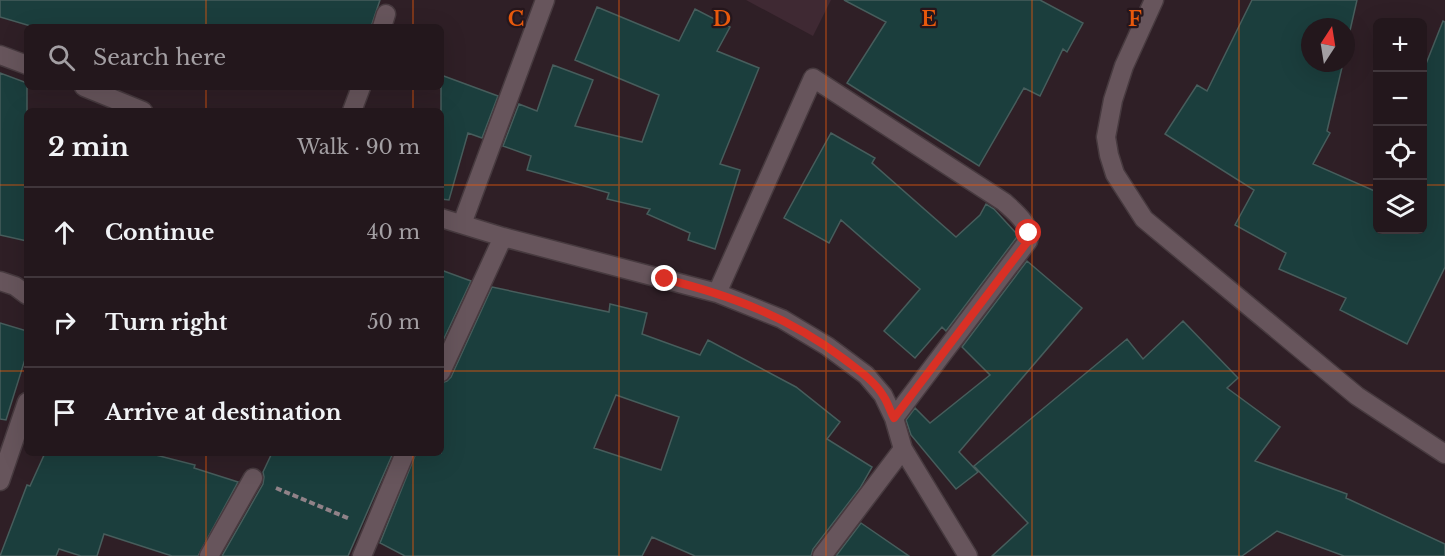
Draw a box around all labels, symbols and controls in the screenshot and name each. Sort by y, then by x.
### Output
text: C [508,7,524,31]
text: D [713,7,731,31]
text: E [921,7,937,31]
text: F [1128,7,1142,31]
north arrow [1301,18,1355,72]
map controls [1373,18,1427,234]
button: + [1373,18,1427,72]
search box [24,24,444,90]
icon: search [45,41,78,74]
text: Search here [93,44,226,71]
button: − [1373,72,1427,126]
button: locate [1373,126,1427,180]
text: 2 min [48,131,129,163]
text: Walk · 90 m [297,135,420,159]
button: layers [1373,180,1427,234]
icon: ahead [48,216,81,249]
text: Continue [105,219,214,246]
route start [1015,219,1041,245]
text: 40 m [367,220,420,244]
route end [651,265,677,291]
icon: right [48,306,81,339]
text: Turn right [105,309,227,336]
text: 50 m [367,310,420,334]
icon: arrive [48,396,81,429]
text: Arrive at destination [105,399,342,426]

